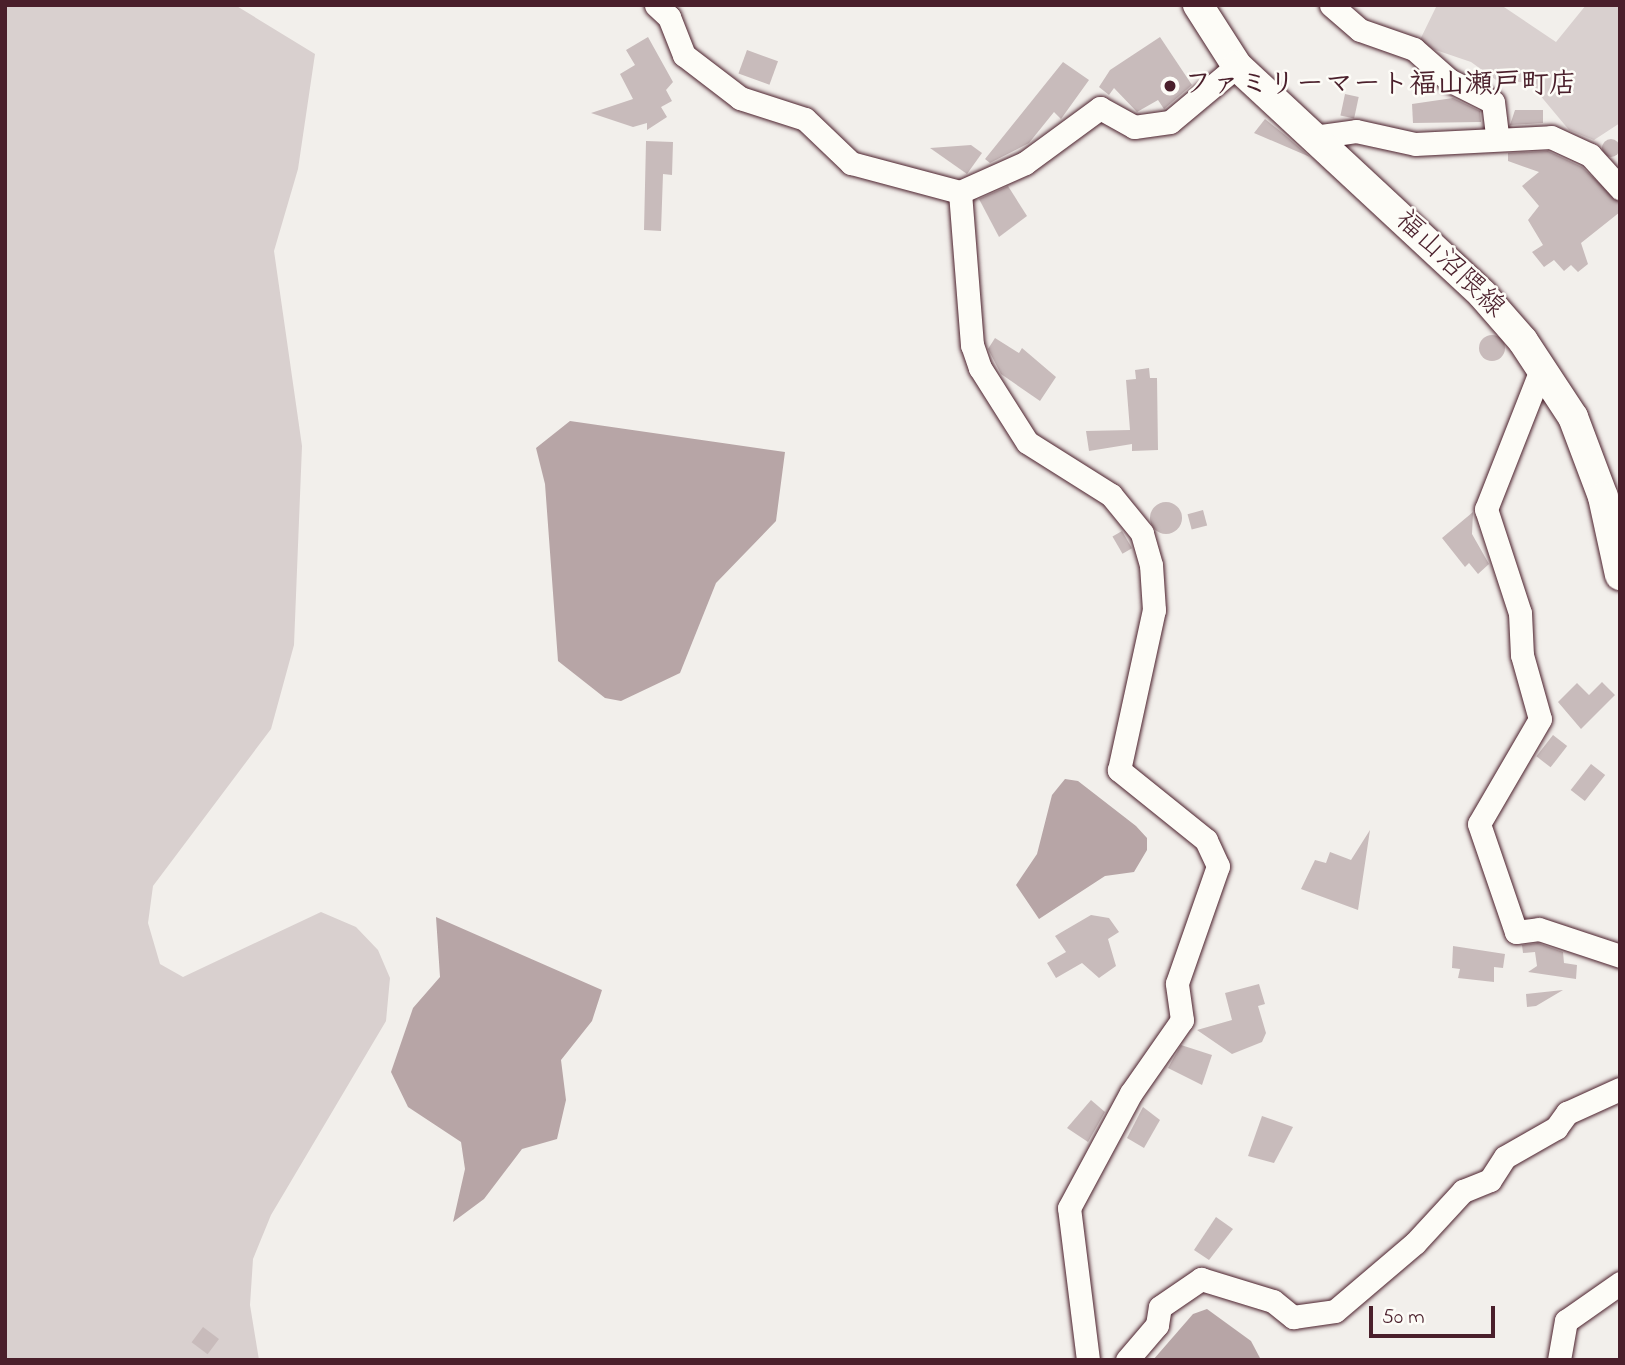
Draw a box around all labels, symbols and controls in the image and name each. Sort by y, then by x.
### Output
place label: ファミリーマート福山瀬戸町店 [1184,69,1576,103]
marker: ファミリーマート福山瀬戸町店 [1162,78,1178,94]
street label: 福山沼隈線 [1387,204,1511,326]
scale bar [1373,1292,1499,1336]
text: 50 m [1382,1303,1425,1333]

